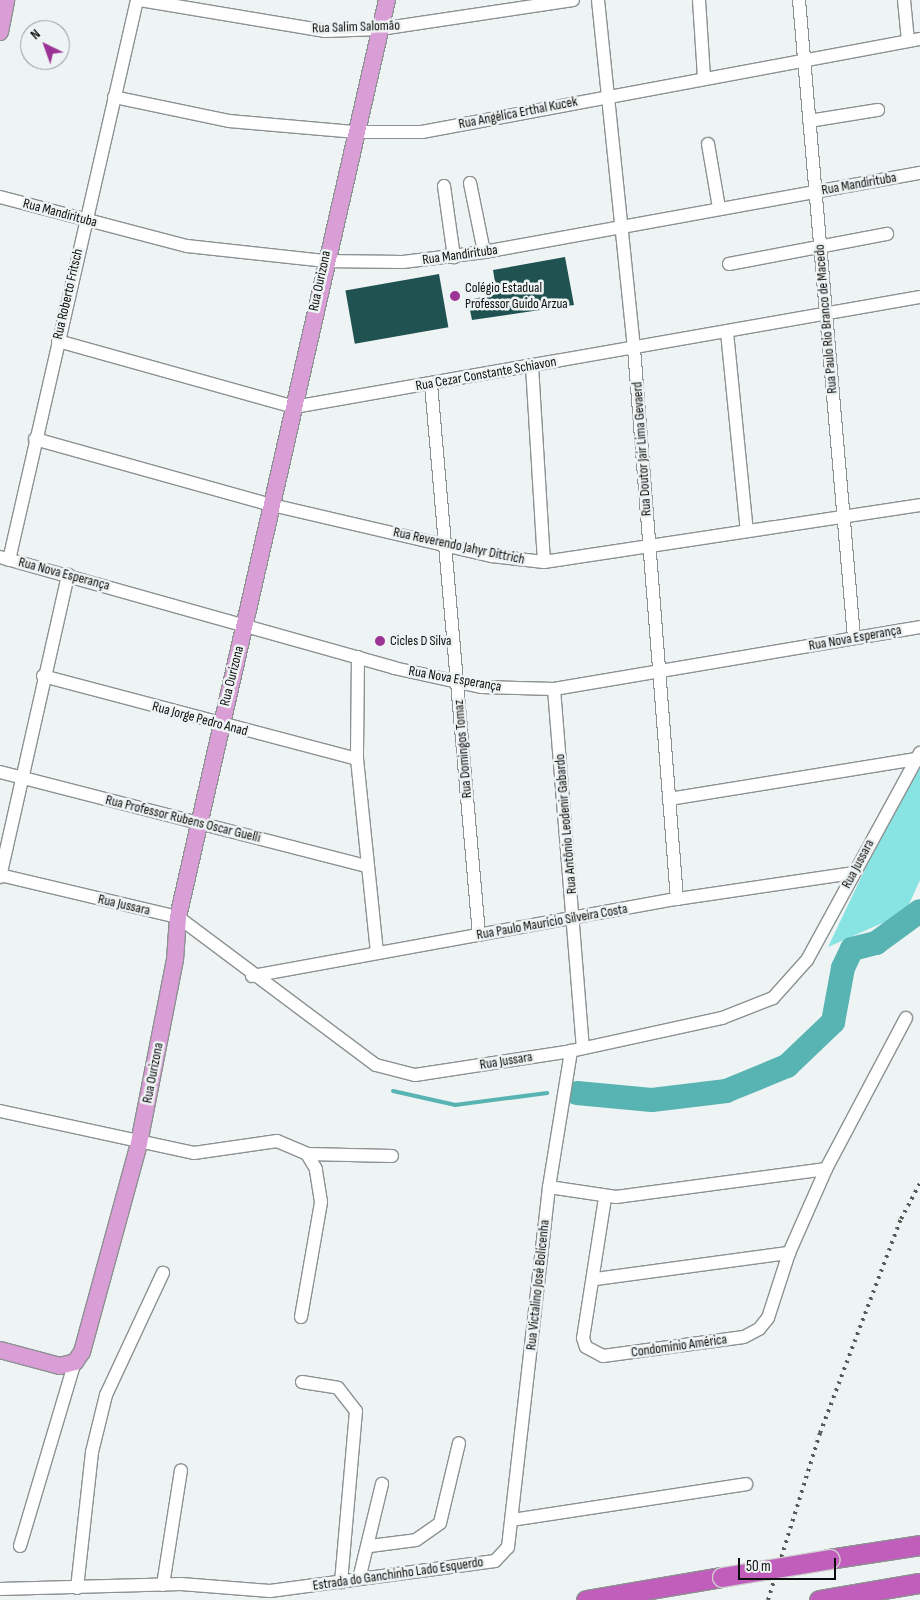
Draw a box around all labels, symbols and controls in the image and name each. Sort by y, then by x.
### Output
street label: Rua Salim Salomão [312,17,400,37]
north arrow [20,20,70,70]
text: N [27,25,44,43]
street label: Rua Angélica Erthal Kucek [457,93,579,133]
street label: Rua Mandirituba [820,169,898,199]
street label: Rua Mandirituba [21,195,99,231]
street label: Rua Mandirituba [421,241,499,269]
street label: Rua Paulo Rio Branco de Macedo [811,244,841,394]
street label: Rua Roberto Fritsch [49,247,87,341]
street label: Rua Ourizona [305,249,335,313]
place label: Colégio Estadual Professor Guido Arzua [465,280,568,312]
marker: Colégio Estadual Professor Guido Arzua [449,290,461,302]
street label: Rua Cezar Constante Schiavon [414,353,558,395]
street label: Rua Doutor Jair Lima Gevaerd [629,381,655,517]
street label: Rua Reverendo Jahyr Dittrich [392,524,526,568]
street label: Rua Nova Esperança [17,554,111,594]
street label: Rua Nova Esperança [807,622,903,654]
place label: Cicles D Silva [390,633,451,649]
marker: Cicles D Silva [374,635,386,647]
street label: Rua Ourizona [216,644,248,708]
street label: Rua Nova Esperança [407,663,503,695]
street label: Rua Jorge Pedro Anad [150,698,250,740]
street label: Rua Domingos Tomaz [450,699,476,799]
street label: Rua Antônio Leodenir Gabardo [552,753,580,895]
street label: Rua Professor Rubens Oscar Guelli [104,792,262,846]
street label: Rua Jussara [838,837,878,891]
street label: Rua Jussara [96,891,152,919]
street label: Rua Paulo Maurício Silveira Costa [475,900,629,944]
street label: Rua Ourizona [139,1041,167,1105]
street label: Rua Jussara [478,1049,534,1073]
street label: Rua Victalino José Bolicenha [523,1219,553,1351]
street label: Condomínio América [630,1331,728,1361]
scale bar [740,1548,838,1580]
street label: Estrada do Ganchinho Lado Esquerdo [312,1554,484,1594]
text: 50 m [746,1557,771,1576]

